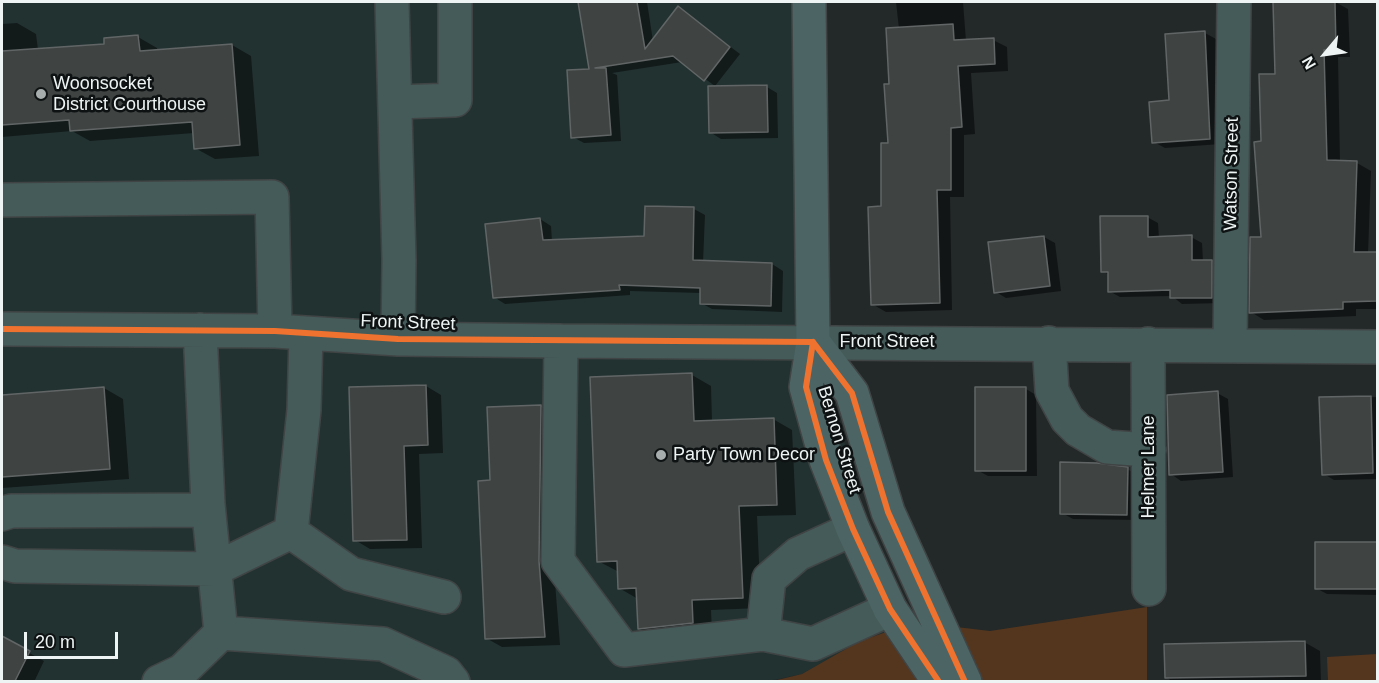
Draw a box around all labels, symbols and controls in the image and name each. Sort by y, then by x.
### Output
north arrow [1295,24,1355,84]
text: N [1299,54,1319,72]
place label: Woonsocket District Courthouse [53,73,206,116]
marker: Woonsocket District Courthouse [34,87,48,101]
street label: Watson Street [1220,117,1244,231]
street label: Front Street [360,311,456,335]
street label: Front Street [839,331,935,353]
street label: Bernon Street [812,384,866,496]
street label: Helmer Lane [1138,415,1160,519]
place label: Party Town Decor [673,444,815,466]
marker: Party Town Decor [654,448,668,462]
scale bar [27,620,122,658]
text: 20 m [35,632,75,652]

